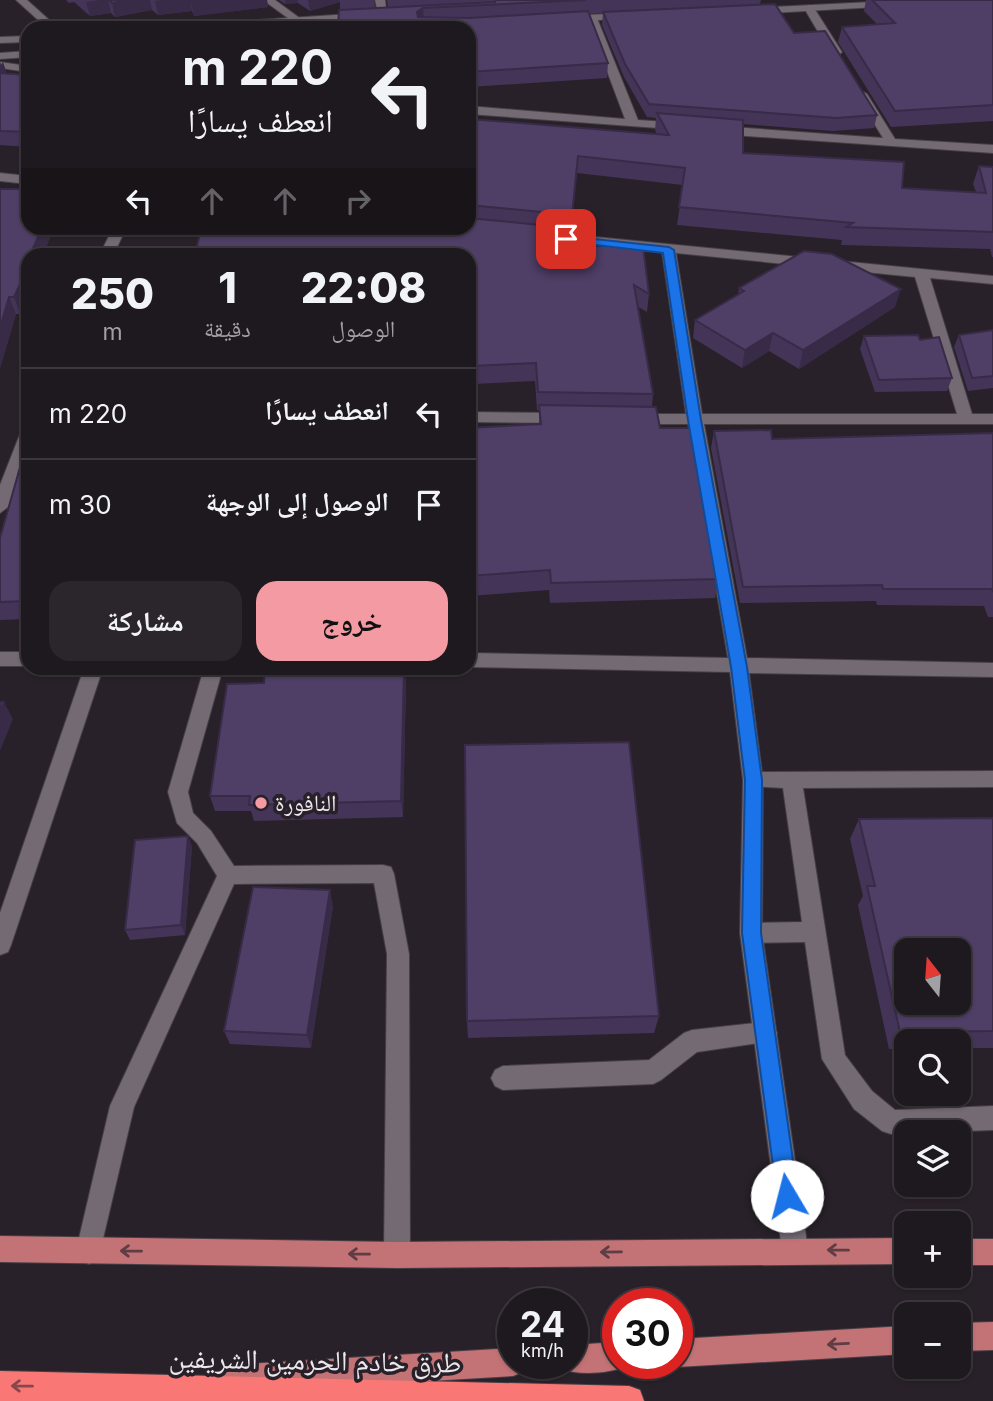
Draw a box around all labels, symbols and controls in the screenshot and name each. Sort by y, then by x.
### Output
text: 220 m [182,38,333,97]
icon: left [357,49,448,140]
text: انعطف يسارًا [188,101,333,140]
icon: left [120,182,158,220]
icon: ahead [193,182,231,220]
icon: ahead [266,182,304,220]
icon: right [339,182,377,220]
pin [536,209,596,269]
icon: arrive [547,220,585,258]
text: 1 [218,262,237,313]
text: 22:08 [301,262,426,313]
text: 250 [71,268,154,319]
text: دقيقة [204,315,251,343]
text: الوصول [332,315,395,343]
text: m [102,318,123,346]
text: انعطف يسارًا [265,395,389,426]
icon: left [410,395,448,433]
text: 220 m [49,398,127,429]
text: الوصول إلى الوجهة [206,486,389,517]
icon: arrive [410,486,448,524]
text: 30 m [49,489,112,520]
button: مشاركة [49,581,242,661]
button: خروج [256,581,448,661]
place label: النافورة [275,789,337,817]
marker: النافورة [253,795,269,811]
north arrow [894,938,971,1015]
map controls [894,938,971,1379]
button: search [894,1029,971,1106]
button: layers [894,1120,971,1197]
position arrow [750,1159,824,1233]
button: + [894,1211,971,1288]
one-way arrow [827,1244,850,1257]
one-way arrow [120,1245,143,1258]
one-way arrow [600,1245,623,1259]
one-way arrow [348,1247,371,1261]
speed limit sign: 30 [602,1288,693,1379]
button: − [894,1302,971,1379]
text: 24 [520,1303,565,1345]
one-way arrow [827,1337,850,1350]
street label: طرق خادم الحرمين الشريفين [168,1340,462,1382]
text: km/h [521,1340,564,1361]
one-way arrow [11,1380,34,1393]

